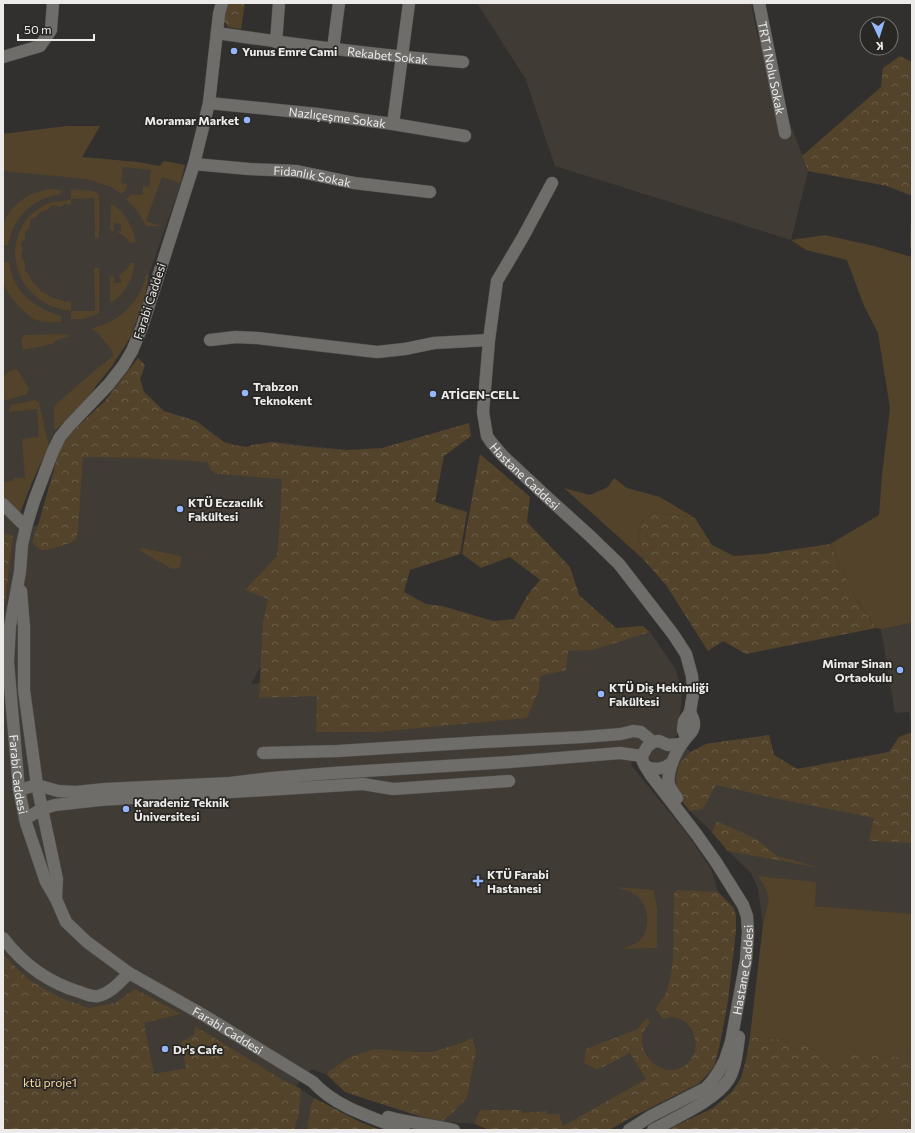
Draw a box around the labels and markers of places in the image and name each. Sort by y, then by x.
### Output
place label: Yunus Emre Cami [242,44,337,58]
marker: Yunus Emre Cami [229,46,239,56]
place label: Moramar Market [145,113,239,127]
marker: Moramar Market [242,115,252,125]
place label: Trabzon Teknokent [253,379,312,407]
place label: ATİGEN-CELL [441,387,519,401]
marker: Trabzon Teknokent [240,388,250,398]
marker: ATİGEN-CELL [428,389,438,399]
place label: KTÜ Eczacılık Fakültesi [188,495,263,523]
marker: KTÜ Eczacılık Fakültesi [175,504,185,514]
place label: Mimar Sinan Ortaokulu [822,656,892,684]
marker: Mimar Sinan Ortaokulu [895,665,905,675]
place label: KTÜ Diş Hekimliği Fakültesi [609,680,709,708]
marker: KTÜ Diş Hekimliği Fakültesi [596,689,606,699]
place label: Karadeniz Teknik Üniversitesi [134,795,229,823]
marker: Karadeniz Teknik Üniversitesi [121,804,131,814]
place label: KTÜ Farabi Hastanesi [487,867,549,895]
marker: KTÜ Farabi Hastanesi [472,875,484,887]
place label: Dr's Cafe [173,1042,223,1056]
marker: Dr's Cafe [160,1044,170,1054]

